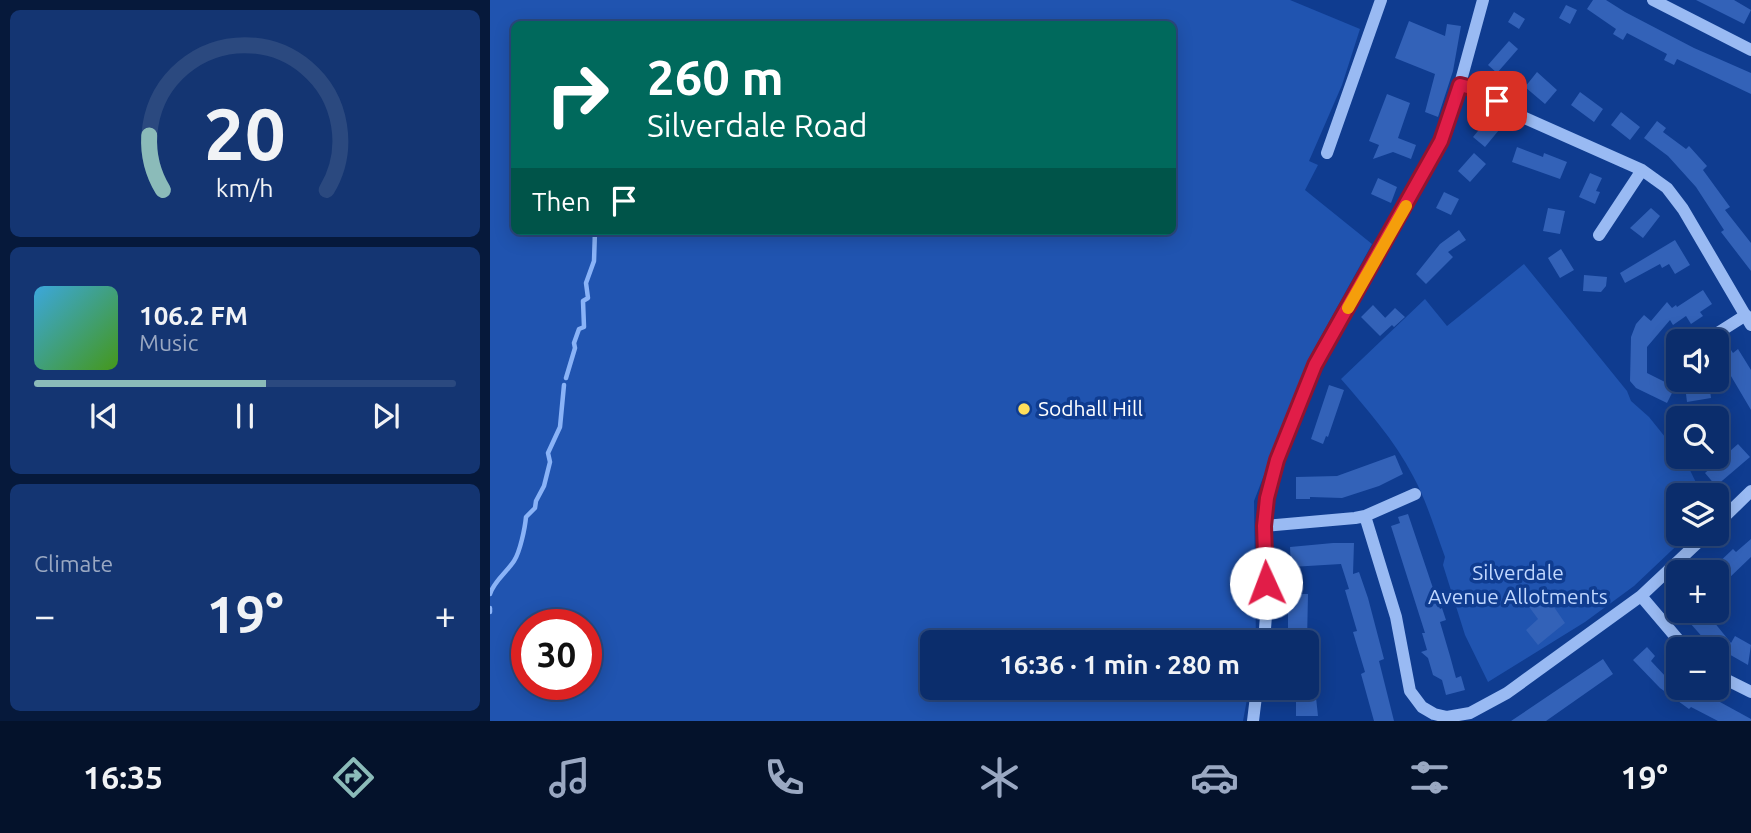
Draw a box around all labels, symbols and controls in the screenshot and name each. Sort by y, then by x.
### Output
icon: right [532,49,623,140]
text: 260 m [647,49,784,104]
pin [1467,71,1527,131]
icon: arrive [1478,82,1516,120]
text: 20 [204,92,286,174]
text: Silverdale Road [647,107,868,143]
text: km/h [216,173,274,201]
icon: arrive [605,182,643,220]
text: Then [532,187,591,216]
text: 106.2 FM [139,301,248,330]
map controls [1666,329,1729,700]
button: sound [1666,329,1729,392]
text: Music [139,330,198,355]
place label: Sodhall Hill [1038,396,1143,420]
icon: previous [85,397,123,435]
icon: pause [226,397,264,435]
icon: next [367,397,405,435]
marker: Sodhall Hill [1016,401,1032,417]
button: search [1666,406,1729,469]
button: layers [1666,483,1729,546]
position arrow [1229,546,1303,620]
text: Climate [34,551,113,576]
park label: Silverdale Avenue Allotments [1428,560,1608,608]
button: + [1666,560,1729,623]
text: 19° [206,585,284,643]
text: − [34,594,55,636]
text: + [435,594,456,636]
speed limit sign: 30 [511,609,602,700]
button: − [1666,637,1729,700]
text: 16:36 · 1 min · 280 m [999,650,1240,679]
icon: directions [329,753,378,802]
icon: music [545,753,594,802]
icon: phone [760,753,809,802]
icon: climate [975,753,1024,802]
icon: car [1190,753,1239,802]
icon: filters [1405,753,1454,802]
text: 16:35 [83,759,163,795]
text: 19° [1620,759,1668,795]

